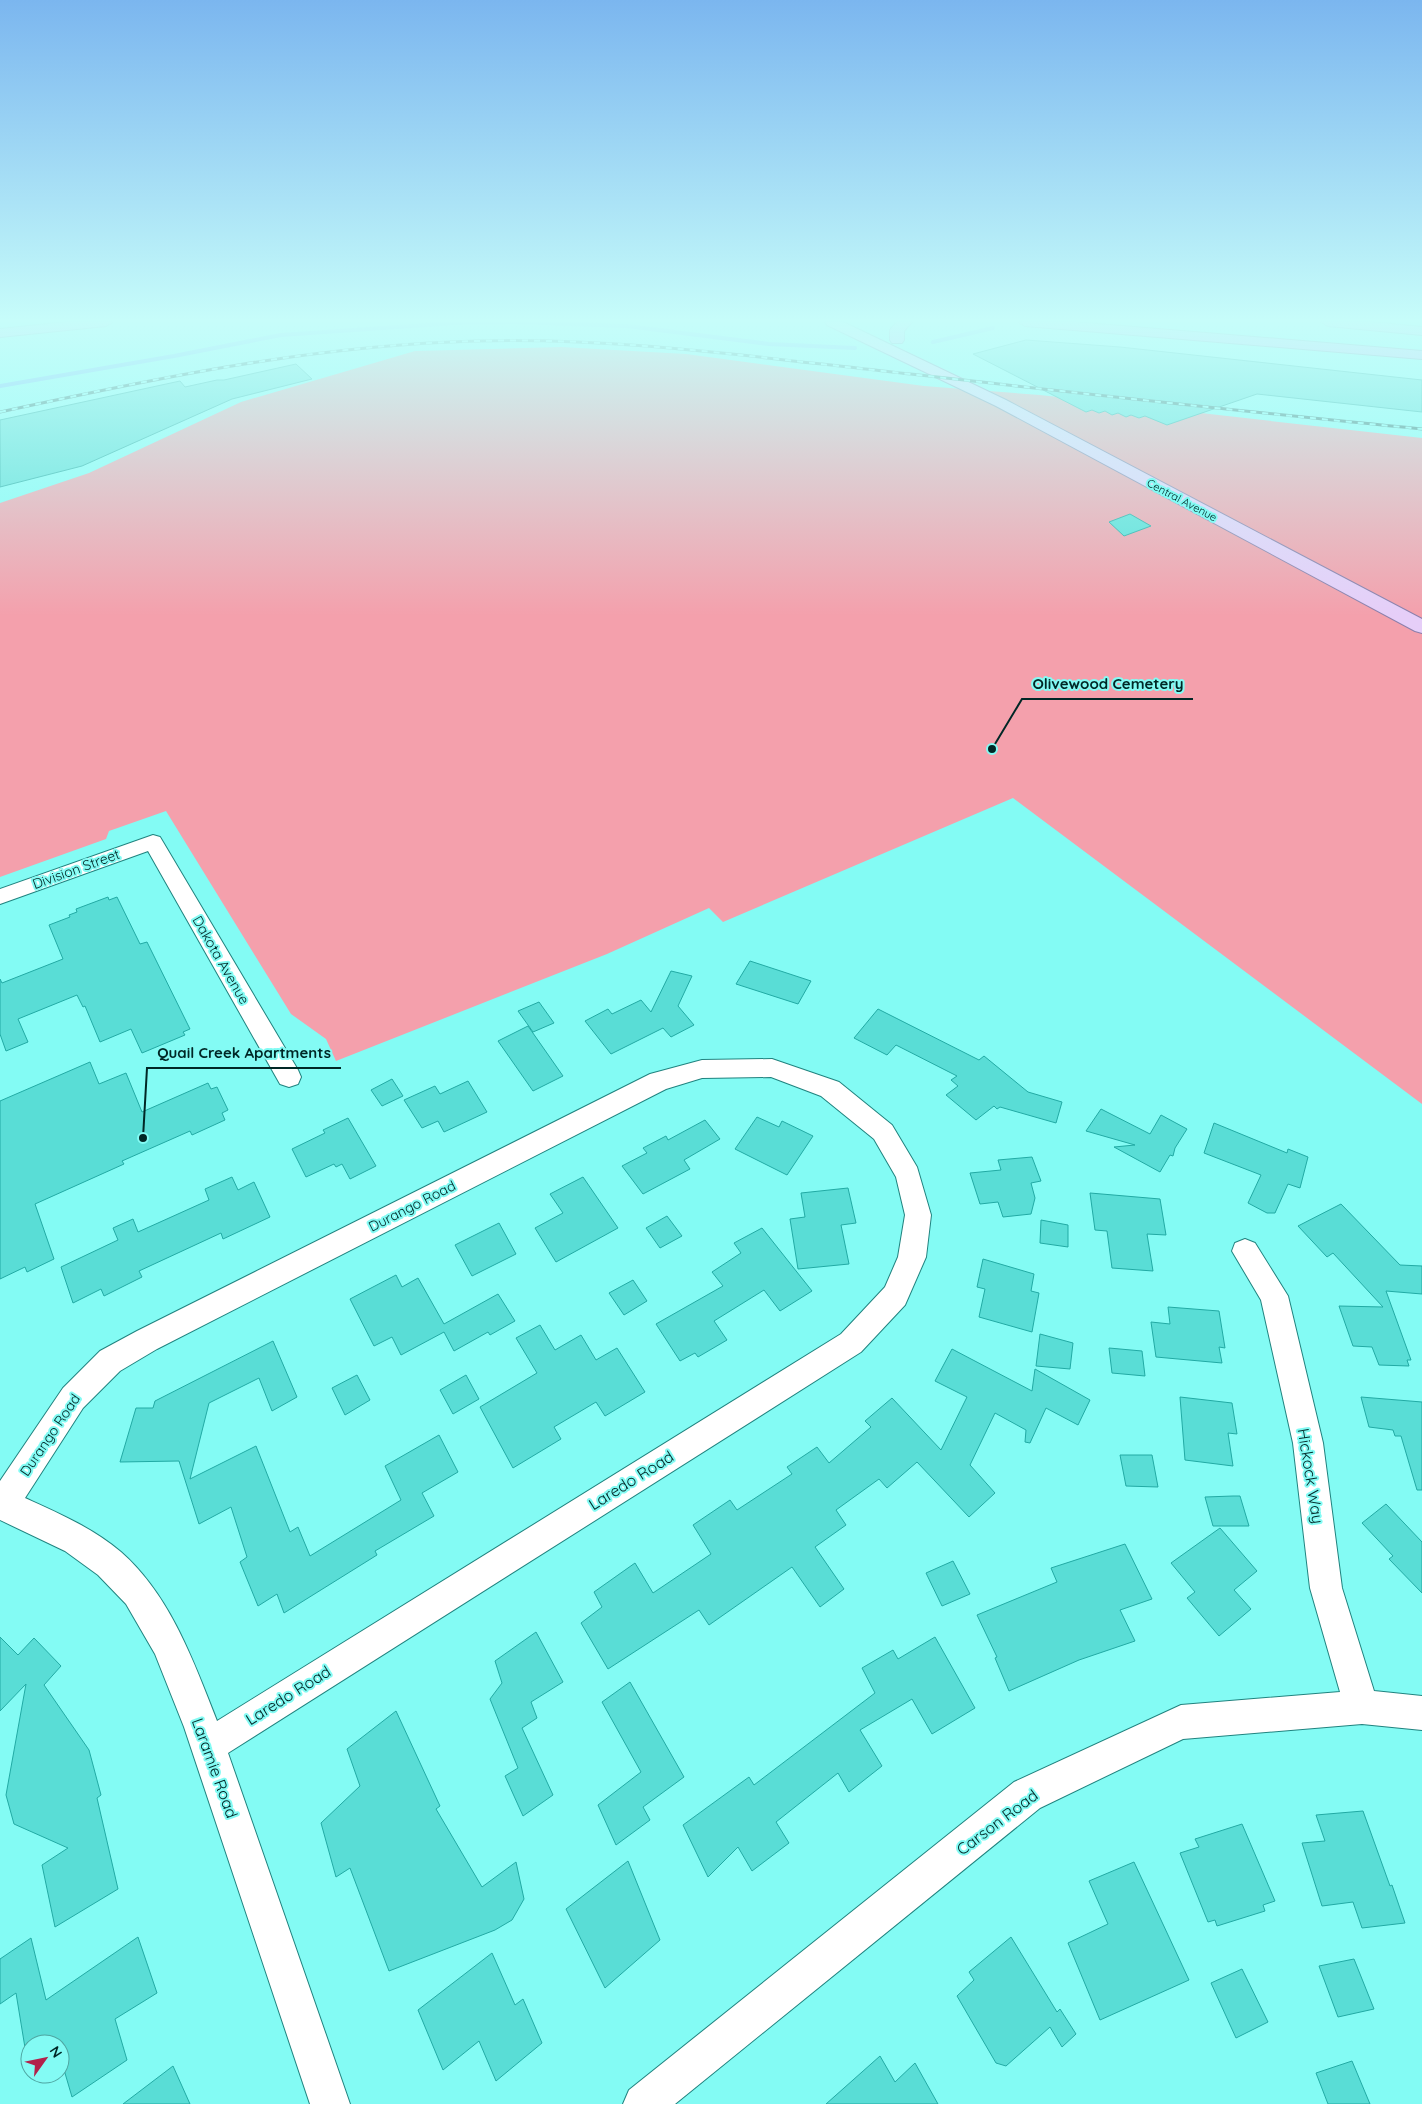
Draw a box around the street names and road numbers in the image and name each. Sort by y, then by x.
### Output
street label: Central Avenue [1145,476,1219,524]
street label: Division Street [30,845,122,893]
street label: Dakota Avenue [188,913,254,1007]
street label: Durango Road [365,1176,459,1236]
street label: Durango Road [16,1390,84,1480]
street label: Hickock Way [1294,1427,1328,1525]
street label: Laredo Road [585,1446,677,1514]
street label: Laredo Road [242,1661,334,1729]
street label: Laramie Road [188,1715,242,1821]
street label: Carson Road [952,1785,1042,1859]

